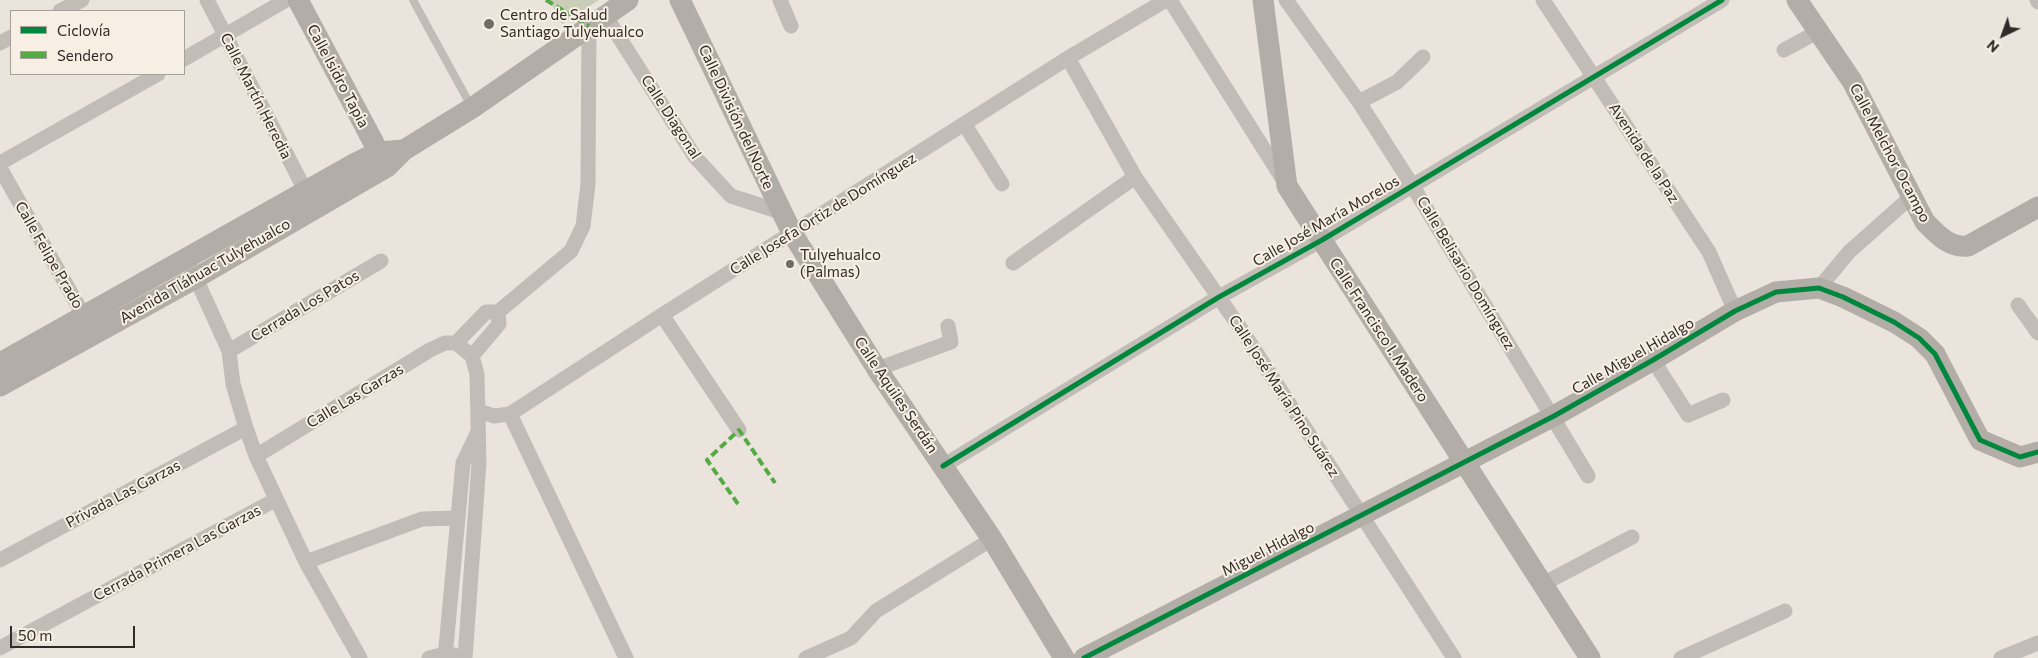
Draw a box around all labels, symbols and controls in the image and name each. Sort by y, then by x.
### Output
place label: Centro de Salud Santiago Tulyehualco [500,6,644,41]
legend [10,10,185,75]
north arrow [1978,10,2028,60]
marker: Centro de Salud Santiago Tulyehualco [482,17,496,31]
text: Ciclovía [57,21,110,39]
street label: Calle Isidro Tapia [303,21,373,131]
street label: Calle Martín Heredia [216,30,296,162]
text: N [1983,37,2002,56]
street label: Calle División del Norte [695,42,777,192]
text: Sendero [57,46,114,64]
street label: Calle Diagonal [637,72,705,162]
street label: Calle Melchor Ocampo [1846,80,1934,226]
street label: Avenida de la Paz [1605,100,1683,206]
street label: Calle Josefa Ortiz de Domínguez [727,149,919,279]
street label: Calle José María Morelos [1249,172,1403,270]
street label: Calle Belisario Domínguez [1413,193,1519,353]
street label: Calle Felipe Prado [11,198,87,312]
street label: Avenida Tláhuac Tulyehualco [116,215,294,327]
place label: Tulyehualco (Palmas) [800,246,881,281]
street label: Calle Francisco I. Madero [1326,254,1432,406]
marker: Tulyehualco (Palmas) [784,258,796,270]
street label: Cerrada Los Patos [248,267,362,345]
street label: Calle José María Pino Suárez [1225,312,1343,480]
street label: Calle Miguel Hidalgo [1569,314,1697,398]
street label: Calle Aquiles Serdán [850,333,942,457]
street label: Calle Las Garzas [303,360,407,432]
street label: Privada Las Garzas [63,456,183,532]
street label: Cerrada Primera Las Garzas [90,501,264,605]
street label: Miguel Hidalgo [1219,518,1317,580]
scale bar [12,616,138,648]
text: 50 m [18,626,52,644]

